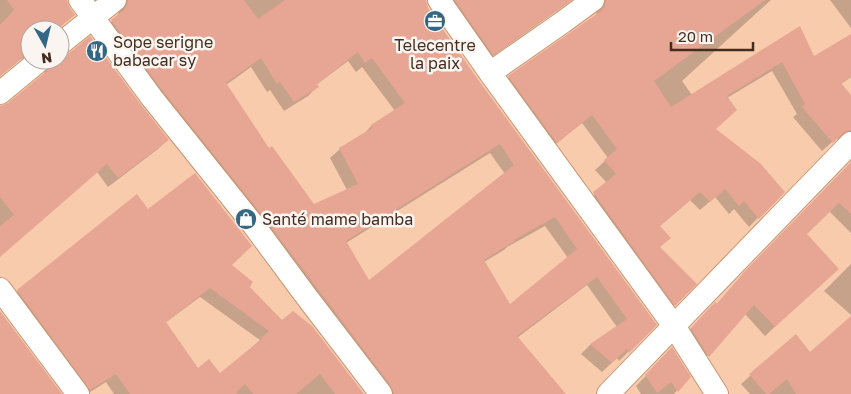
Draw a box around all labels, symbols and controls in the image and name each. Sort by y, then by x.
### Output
office icon: Telecentre la paix [423,9,447,33]
north arrow [20,20,70,70]
scale bar [671,20,754,52]
text: 20 m [678,27,713,45]
place label: Sope serigne babacar sy [113,32,213,70]
place label: Telecentre la paix [394,35,476,73]
restaurant icon: Sope serigne babacar sy [85,39,109,63]
text: N [40,49,53,68]
shop icon: Santé mame bamba [234,207,258,231]
place label: Santé mame bamba [262,209,413,229]

